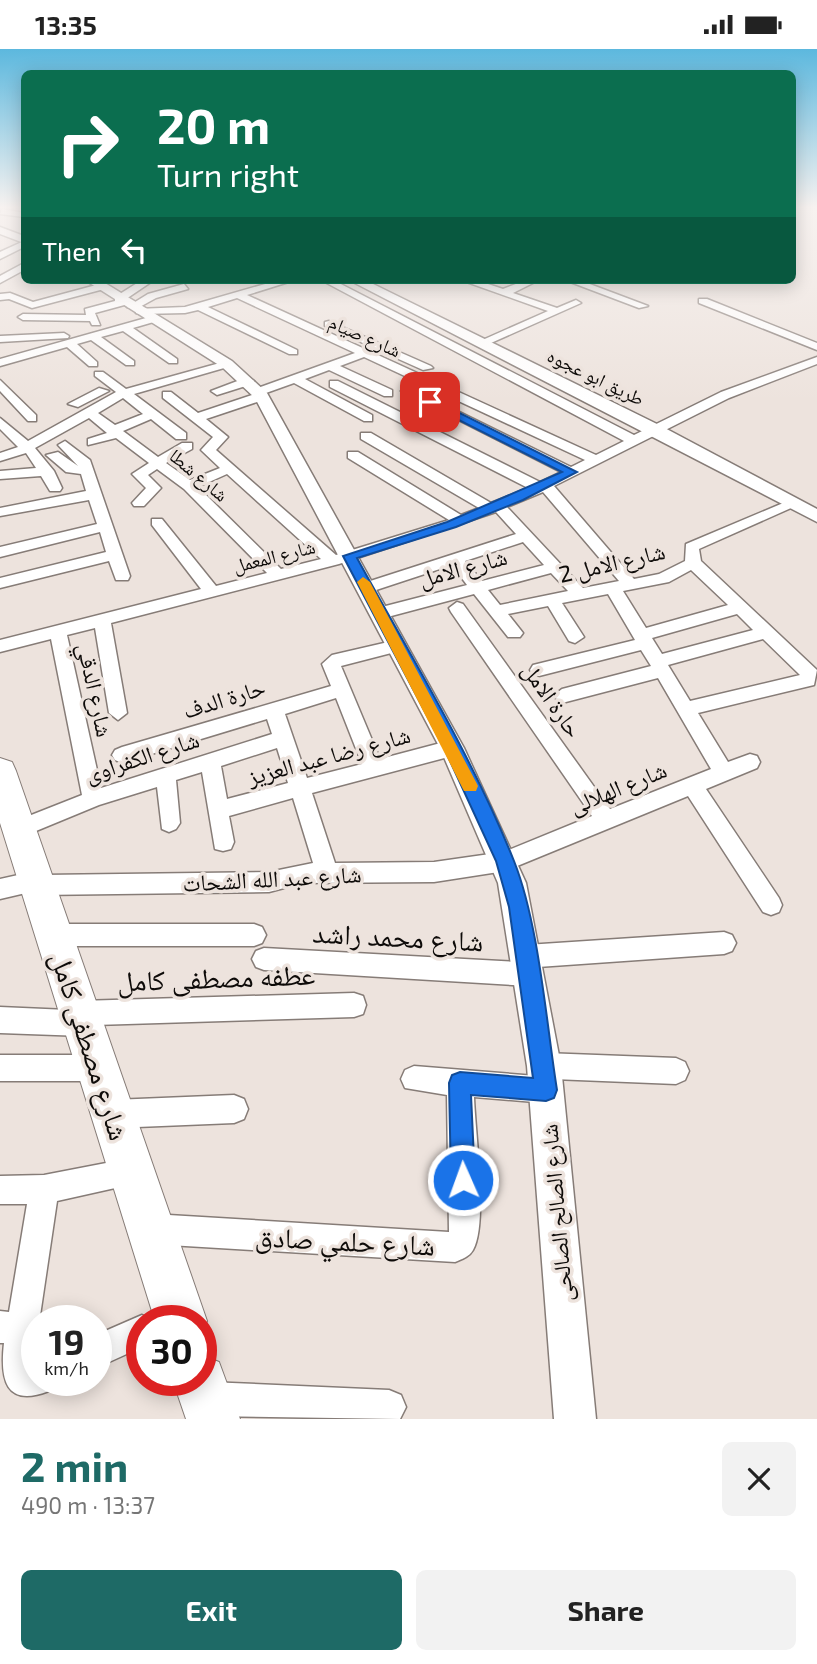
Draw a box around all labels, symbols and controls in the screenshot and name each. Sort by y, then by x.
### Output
text: 13:35 [35,9,97,40]
text: 20 m [157,95,270,154]
icon: right [42,98,133,189]
text: Turn right [157,155,299,193]
icon: left [115,231,153,269]
text: Then [42,235,101,266]
street label: شارع صيام [324,310,405,364]
street label: طريق ابو عجوه [544,343,648,411]
pin [400,372,460,432]
icon: arrive [411,383,449,421]
street label: شارع شطا [165,443,233,507]
street label: شارع المعمل [230,534,318,578]
street label: شارع الامل 2 [556,536,668,590]
street label: شارع الامل [415,542,511,594]
street label: شارع الدقي [67,640,120,741]
street label: حارة الامل [516,656,589,743]
street label: حارة الدف [179,672,268,724]
street label: شارع رضا عبد العزيز [243,720,414,792]
street label: شارع الكفراوى [81,724,203,790]
street label: شارع الهلالى [565,755,671,821]
street label: شارع عبد الله الشحات [182,859,362,899]
street label: شارع محمد راشد [312,915,484,959]
street label: شارع مصطفى كامل [43,947,137,1145]
street label: عطفه مصطفى كامل [116,957,316,999]
street label: شارع الصالح الصالحى [534,1123,580,1303]
position arrow [426,1143,500,1217]
street label: شارع حلمي صادق [254,1218,436,1269]
speed limit sign: 30 [126,1305,217,1396]
text: 19 [49,1320,84,1362]
text: km/h [44,1357,89,1379]
text: 2 min [21,1440,128,1490]
button: close [722,1442,796,1516]
text: 490 m · 13:37 [21,1491,155,1519]
button: Exit [21,1570,402,1650]
button: Share [416,1570,796,1650]

